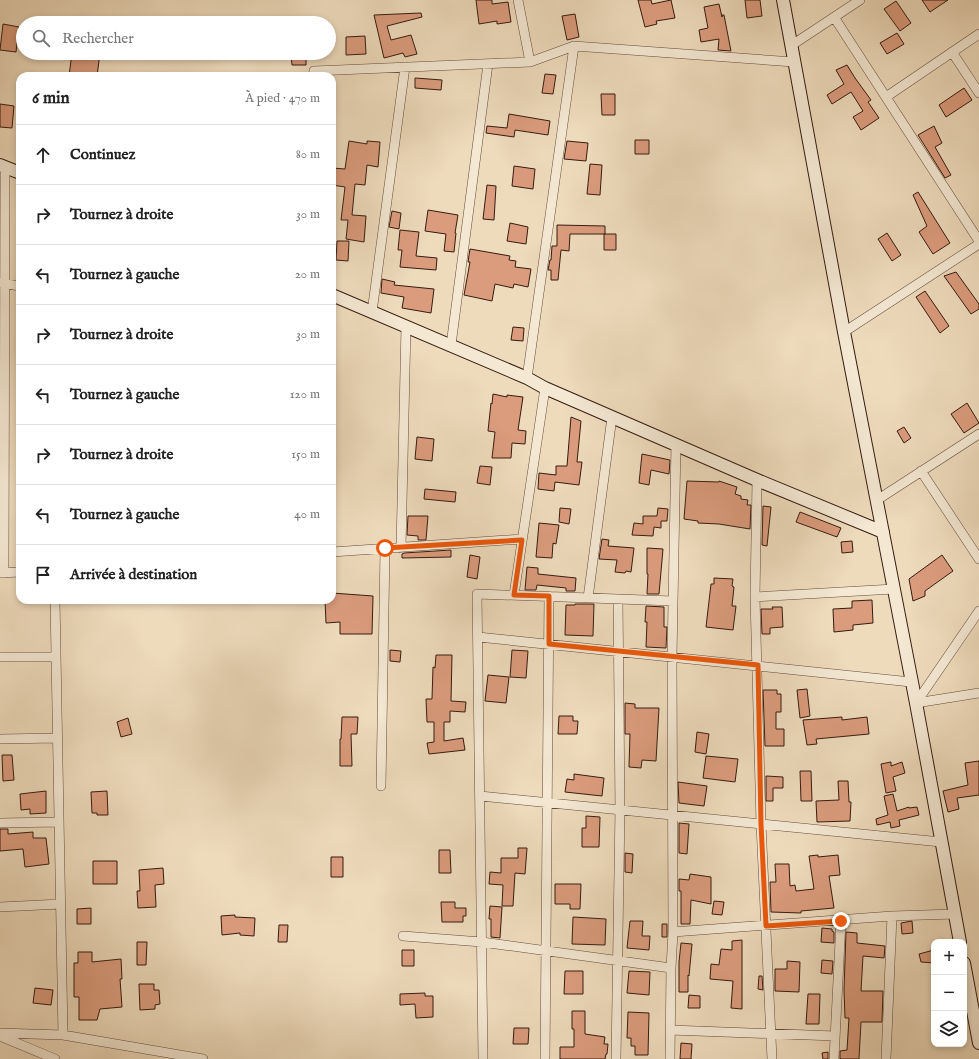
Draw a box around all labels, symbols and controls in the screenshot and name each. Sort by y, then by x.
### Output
search box [16,16,336,60]
icon: search [30,27,52,49]
text: Rechercher [62,29,134,48]
text: 6 min [32,88,70,109]
text: À pied · 470 m [245,90,320,107]
icon: ahead [32,144,54,166]
text: Continuez [70,145,135,164]
text: 80 m [296,146,320,163]
icon: right [32,204,54,226]
text: Tournez à droite [70,205,173,224]
text: 30 m [296,206,320,223]
icon: left [32,264,54,286]
text: Tournez à gauche [70,265,179,284]
text: 20 m [295,266,320,283]
icon: right [32,324,54,346]
text: Tournez à droite [70,325,173,344]
text: 30 m [296,326,320,343]
icon: left [32,384,54,406]
text: Tournez à gauche [70,385,179,404]
text: 120 m [290,386,320,403]
icon: right [32,444,54,466]
text: Tournez à droite [70,445,173,464]
text: 150 m [291,446,320,463]
icon: left [32,504,54,526]
text: Tournez à gauche [70,505,179,524]
text: 40 m [294,506,320,523]
route start [376,539,394,557]
icon: arrive [32,564,54,586]
text: Arrivée à destination [70,565,197,584]
route end [832,912,850,930]
map controls [931,939,967,1047]
button: + [931,939,967,975]
button: − [931,975,967,1011]
button: layers [931,1011,967,1047]

